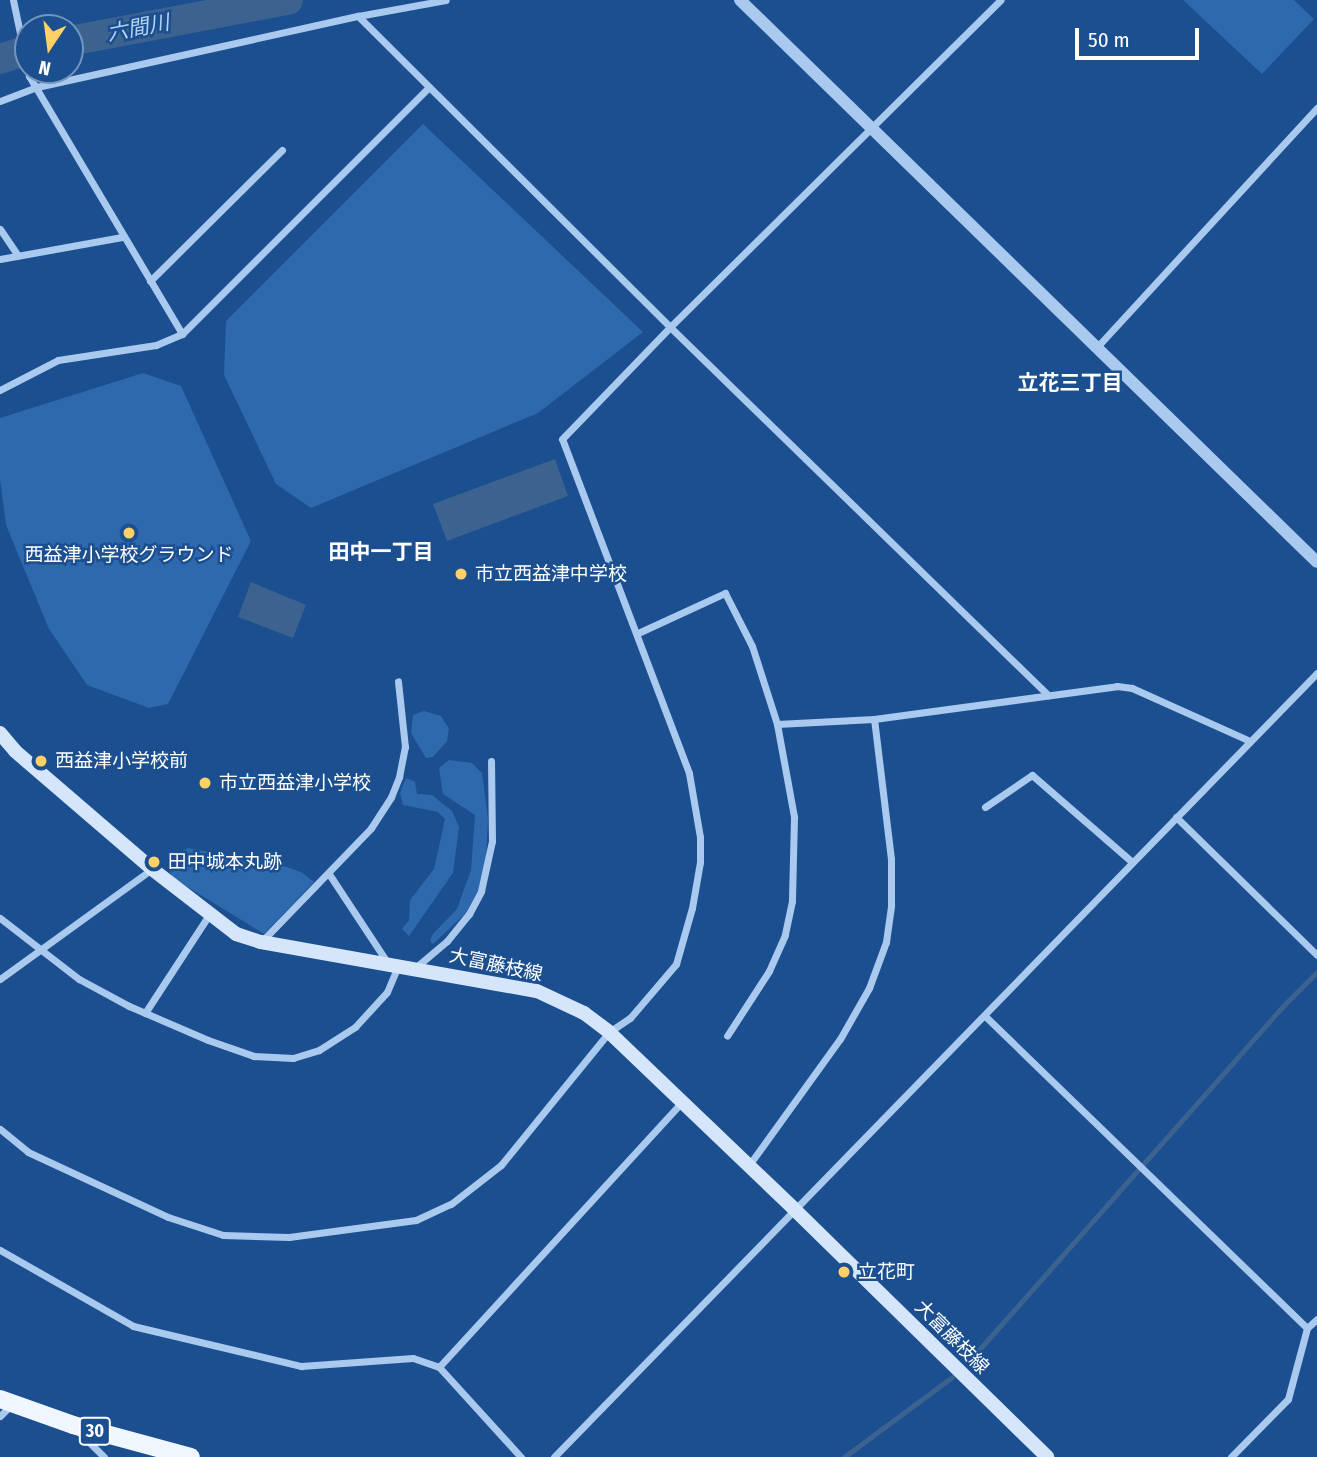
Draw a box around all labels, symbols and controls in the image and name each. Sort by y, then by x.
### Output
water label: 六間川 [105,10,171,46]
north arrow [14,14,84,84]
scale bar [1079,14,1203,58]
text: 50 m [1088,27,1130,53]
text: N [36,56,53,80]
district label: 立花三丁目 [1018,370,1122,396]
marker: 西益津小学校グラウンド [121,525,137,541]
district label: 田中一丁目 [329,539,433,565]
place label: 西益津小学校グラウンド [25,544,233,566]
place label: 市立西益津中学校 [475,563,627,585]
marker: 市立西益津中学校 [453,566,469,582]
place label: 西益津小学校前 [55,750,188,772]
marker: 西益津小学校前 [33,753,49,769]
place label: 市立西益津小学校 [219,772,371,794]
marker: 市立西益津小学校 [197,775,213,791]
place label: 田中城本丸跡 [168,851,282,873]
marker: 田中城本丸跡 [146,854,162,870]
street label: 大富藤枝線 [447,944,545,986]
place label: 立花町 [858,1261,915,1283]
marker: 立花町 [836,1264,852,1280]
street label: 大富藤枝線 [910,1295,994,1379]
road number: 30 [78,1416,112,1446]

